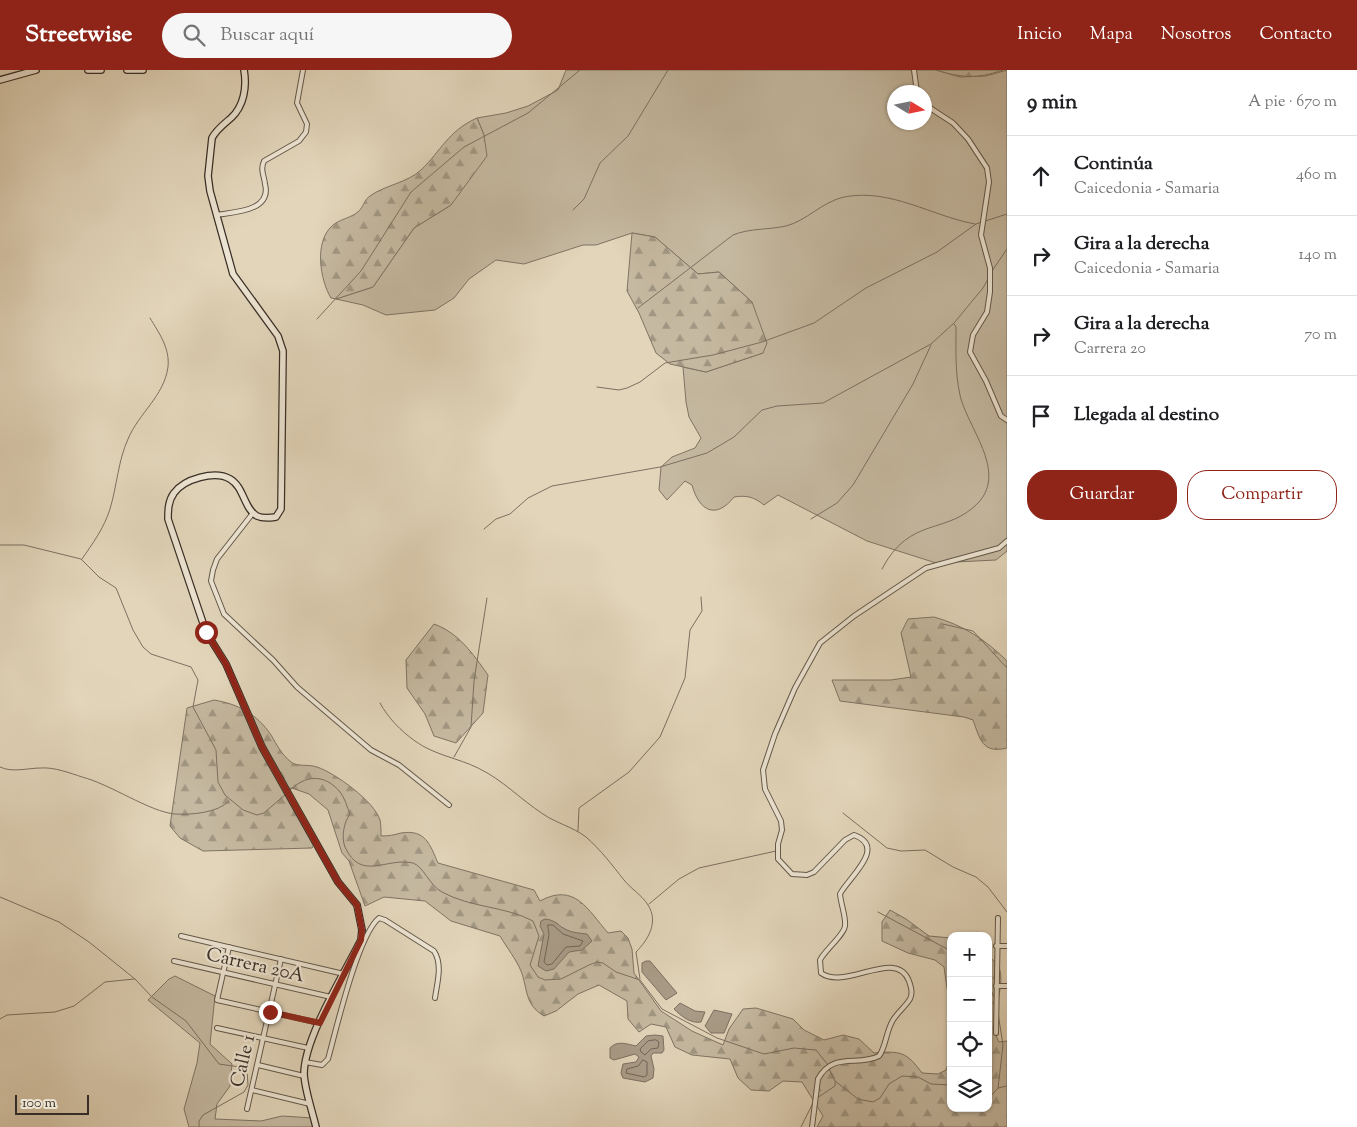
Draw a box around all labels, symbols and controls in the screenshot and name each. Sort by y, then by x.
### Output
search box [162,13,512,58]
text: Streetwise [25,18,132,52]
icon: search [180,21,208,49]
text: Buscar aquí [220,22,314,49]
text: Inicio [1017,22,1062,48]
text: Mapa [1090,22,1133,48]
text: Nosotros [1161,22,1231,48]
text: Contacto [1259,22,1332,48]
north arrow [887,85,932,130]
text: 9 min [1027,88,1077,118]
text: A pie · 670 m [1248,91,1337,114]
text: Continúa [1074,151,1153,178]
icon: ahead [1027,162,1055,190]
text: 460 m [1296,164,1337,187]
text: Caicedonia - Samaria [1074,178,1220,201]
text: Gira a la derecha [1074,231,1209,258]
icon: right [1027,242,1055,270]
text: 140 m [1299,244,1337,267]
text: Caicedonia - Samaria [1074,258,1220,281]
text: Gira a la derecha [1074,311,1209,338]
icon: right [1027,322,1055,350]
text: 70 m [1304,324,1337,347]
text: Carrera 20 [1074,338,1146,361]
icon: arrive [1027,402,1055,430]
text: Llegada al destino [1074,402,1219,429]
button: Guardar [1027,470,1177,520]
button: Compartir [1187,470,1337,520]
route start [195,621,218,644]
map controls [947,932,992,1112]
button: + [947,932,992,977]
street label: Carrera 20A [203,942,307,991]
button: − [947,977,992,1022]
route end [259,1001,282,1024]
button: locate [947,1022,992,1067]
street label: Calle 1 [225,1031,263,1090]
button: layers [947,1067,992,1112]
scale bar [15,1092,89,1115]
text: 100 m [22,1094,56,1114]

